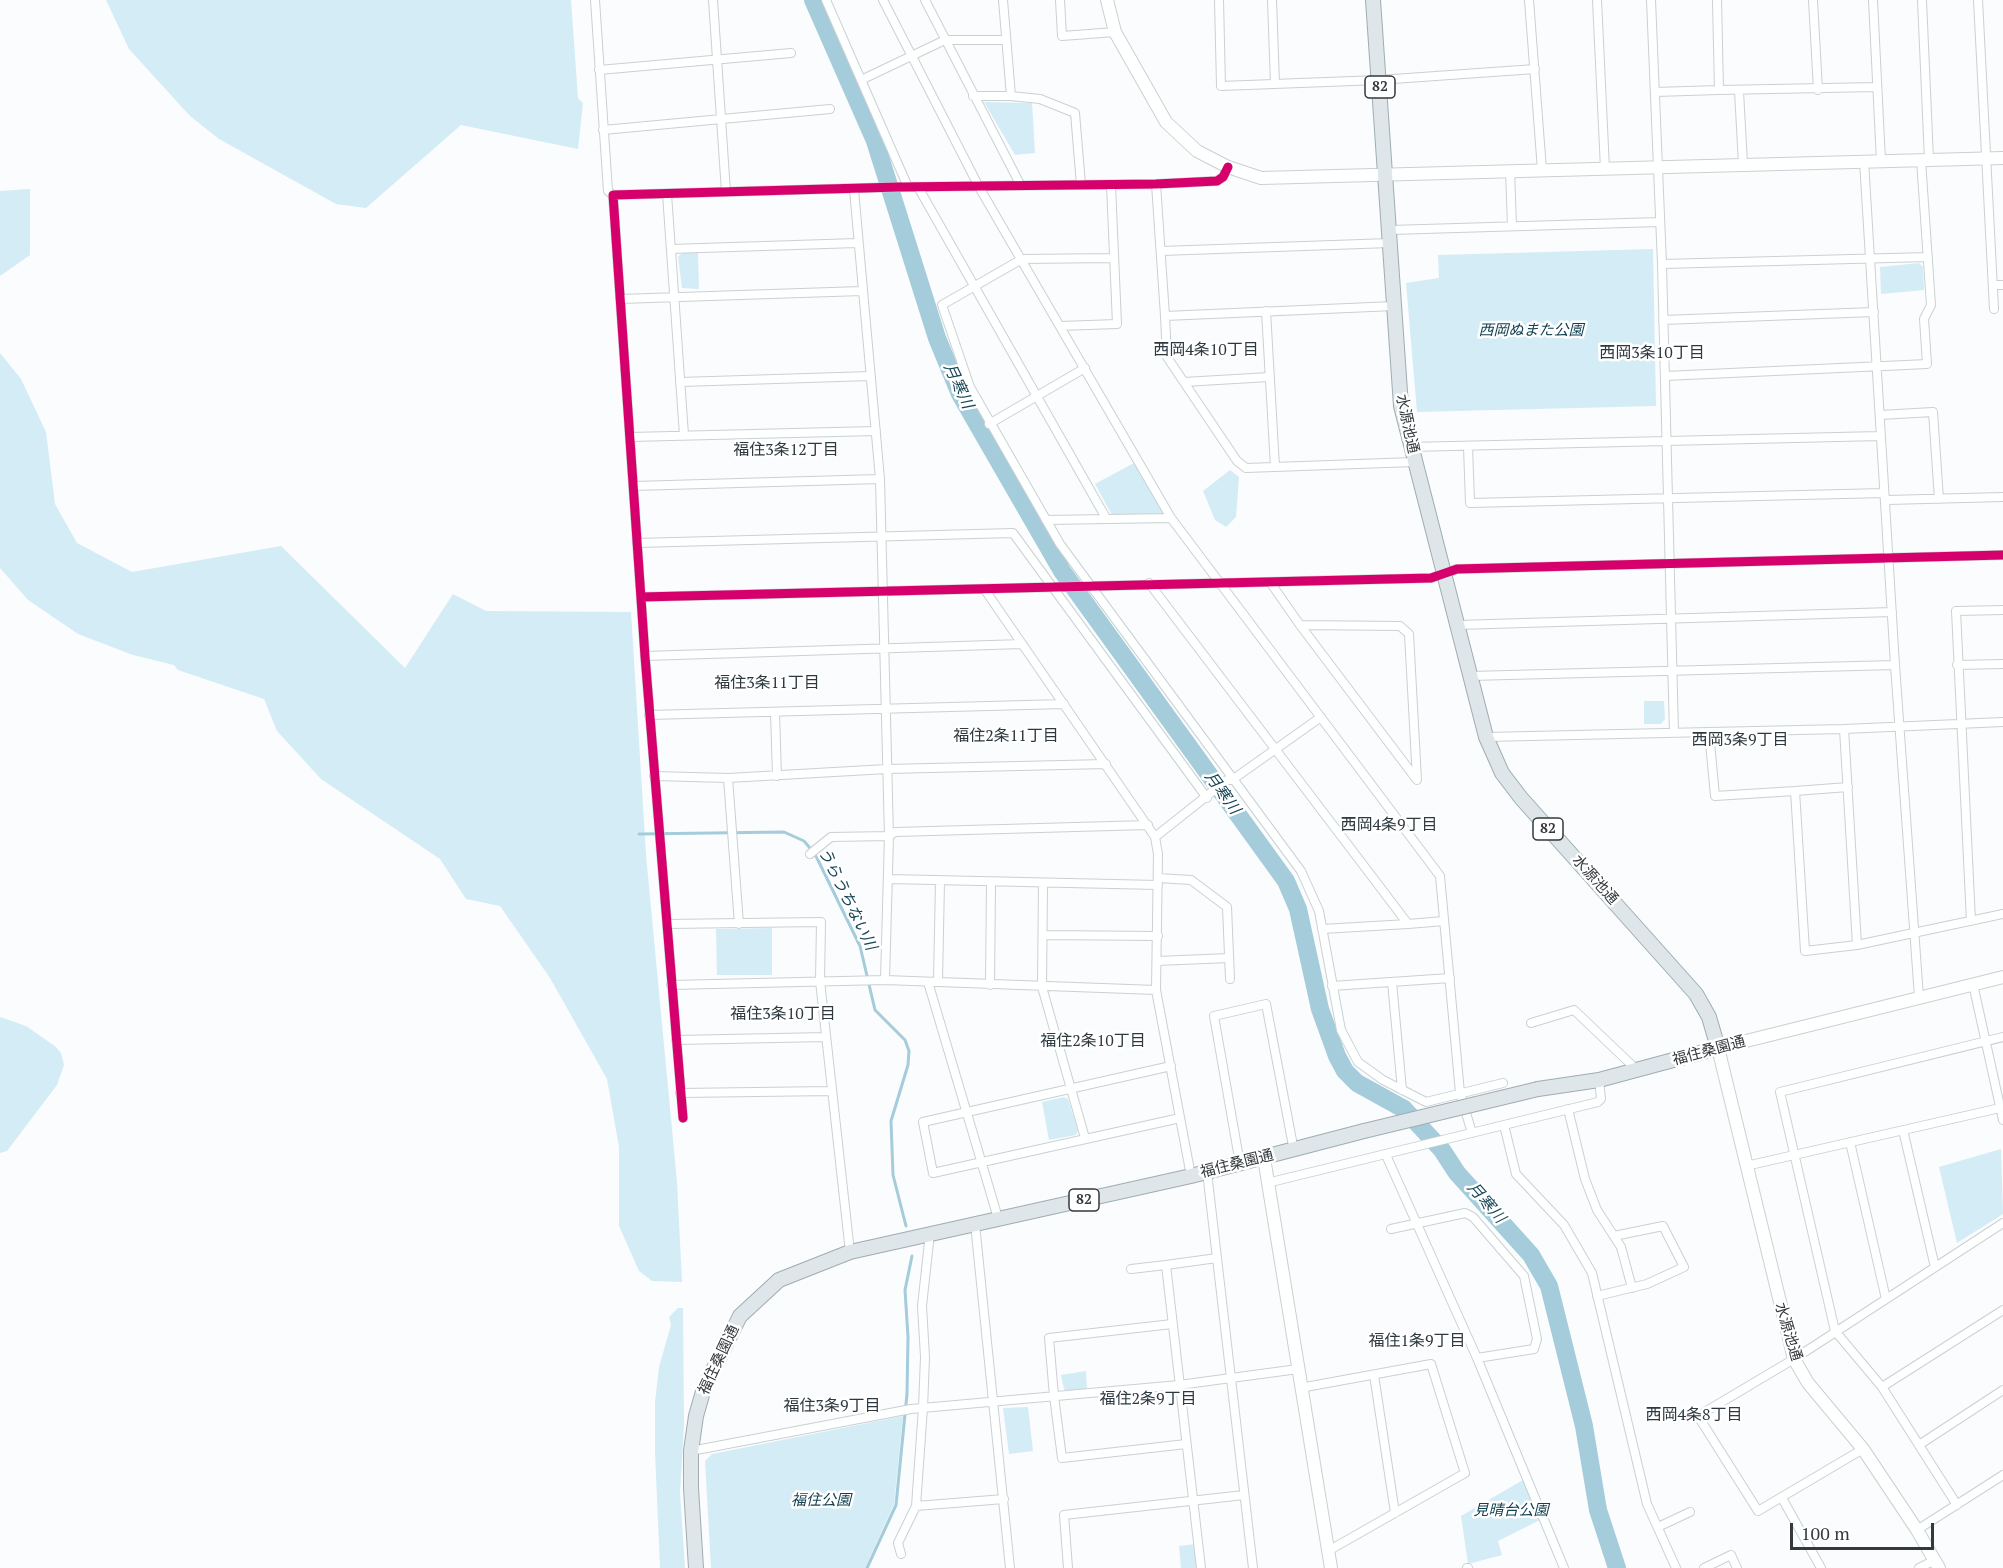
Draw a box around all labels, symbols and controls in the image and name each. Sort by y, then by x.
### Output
road number: 82 [1365,76,1395,98]
park label: 西岡ぬまた公園 [1479,322,1583,340]
district label: 西岡4条10丁目 [1153,340,1259,360]
district label: 西岡3条10丁目 [1599,343,1705,363]
water label: 月寒川 [939,360,977,412]
street label: 水源池通 [1392,393,1422,455]
district label: 福住3条12丁目 [733,440,839,460]
district label: 福住3条11丁目 [714,673,820,693]
district label: 福住2条11丁目 [953,726,1059,746]
district label: 西岡3条9丁目 [1691,730,1789,750]
water label: 月寒川 [1200,768,1244,818]
district label: 西岡4条9丁目 [1340,815,1438,835]
road number: 82 [1533,818,1563,840]
water label: うらうちない川 [814,844,880,954]
street label: 水源池通 [1568,852,1622,908]
district label: 福住3条10丁目 [730,1004,836,1024]
district label: 福住2条10丁目 [1040,1031,1146,1051]
street label: 福住桑園通 [1670,1033,1748,1069]
street label: 福住桑園通 [1198,1146,1276,1182]
water label: 月寒川 [1463,1179,1509,1227]
road number: 82 [1069,1189,1099,1211]
street label: 水源池通 [1771,1301,1805,1363]
street label: 福住桑園通 [695,1322,743,1398]
district label: 福住1条9丁目 [1368,1331,1466,1351]
district label: 福住2条9丁目 [1099,1389,1197,1409]
district label: 福住3条9丁目 [783,1396,881,1416]
district label: 西岡4条8丁目 [1645,1405,1743,1425]
park label: 福住公園 [791,1492,851,1510]
park label: 見晴台公園 [1474,1502,1548,1520]
scale bar [1793,1511,1937,1549]
text: 100 m [1801,1521,1850,1545]

